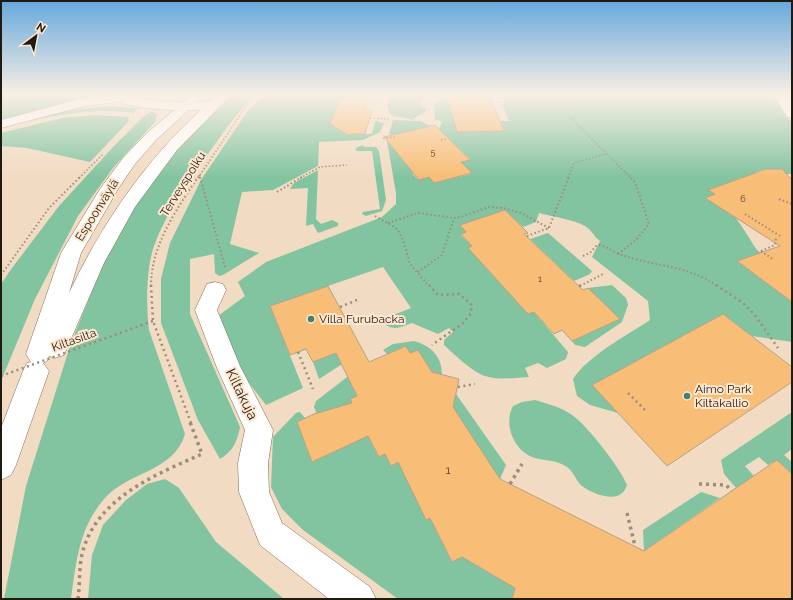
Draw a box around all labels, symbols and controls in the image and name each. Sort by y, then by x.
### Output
north arrow [16,16,56,56]
text: N [34,20,48,36]
house number: 5 [431,147,436,157]
street label: Terveyspolku [158,149,208,219]
street label: Espoonväylä [72,176,122,244]
house number: 6 [740,194,746,204]
house number: 1 [538,273,543,284]
place label: Villa Furubacka [319,312,404,326]
marker: Villa Furubacka [306,314,316,324]
street label: Kiltasilta [50,325,98,355]
street label: Kiltakuja [223,366,261,422]
place label: Aimo Park Kiltakallio [695,382,752,410]
marker: Aimo Park Kiltakallio [682,391,692,401]
house number: 1 [445,463,451,477]

